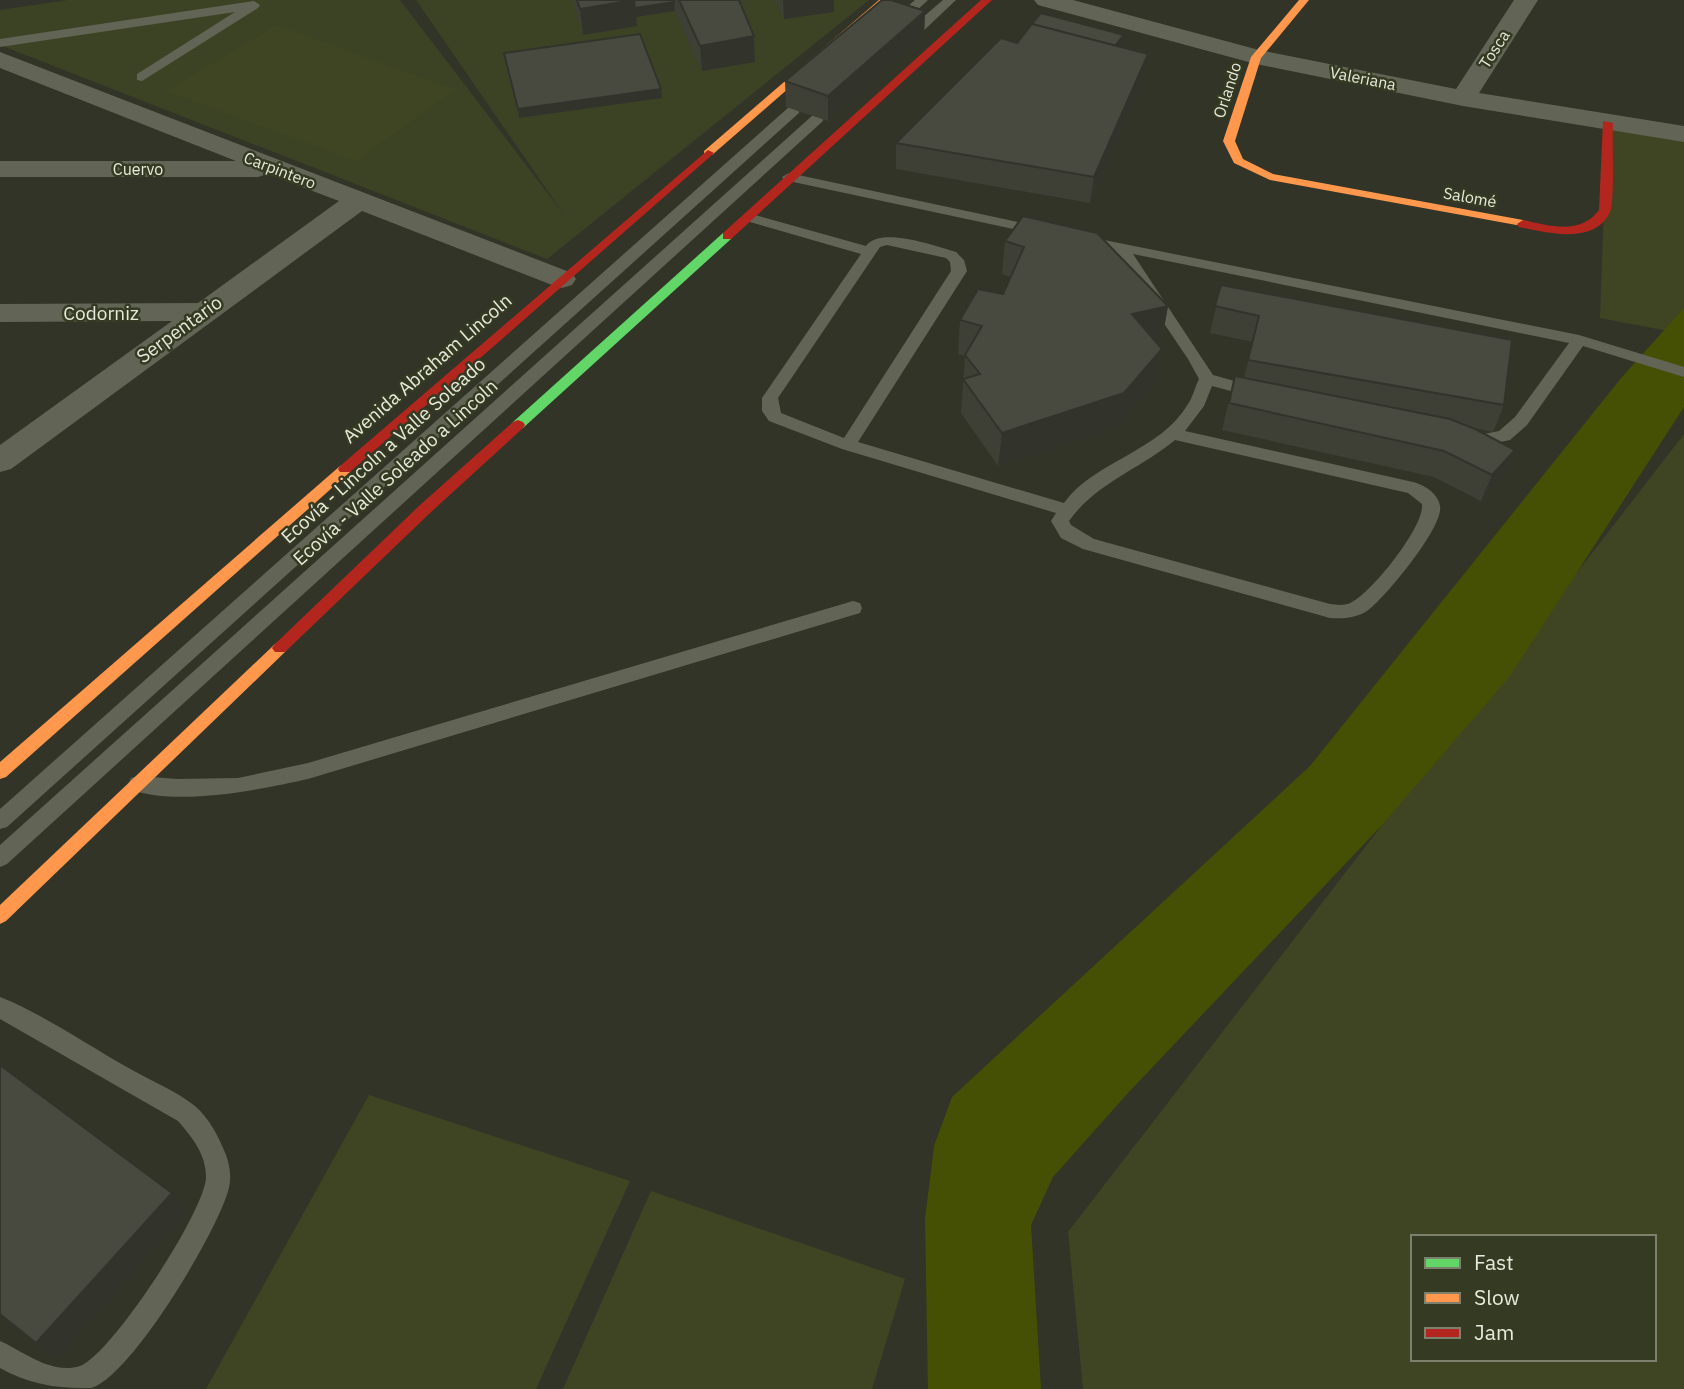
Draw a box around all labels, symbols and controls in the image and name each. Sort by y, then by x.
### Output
street label: Tosca [1474,26,1514,72]
street label: Orlando [1209,60,1245,120]
street label: Valeriana [1328,62,1398,94]
street label: Carpintero [241,147,319,193]
street label: Cuervo [113,159,163,179]
street label: Salomé [1442,182,1498,212]
street label: Avenida Abraham Lincoln [338,288,516,448]
street label: Serpentario [132,290,226,368]
street label: Codorniz [63,301,139,325]
street label: Ecovía - Lincoln a Valle Soleado [276,352,490,548]
street label: Ecovía - Valle Soleado a Lincoln [288,374,502,570]
legend [1411,1235,1656,1361]
text: Fast [1474,1248,1514,1276]
text: Slow [1474,1283,1520,1311]
text: Jam [1474,1318,1514,1346]

